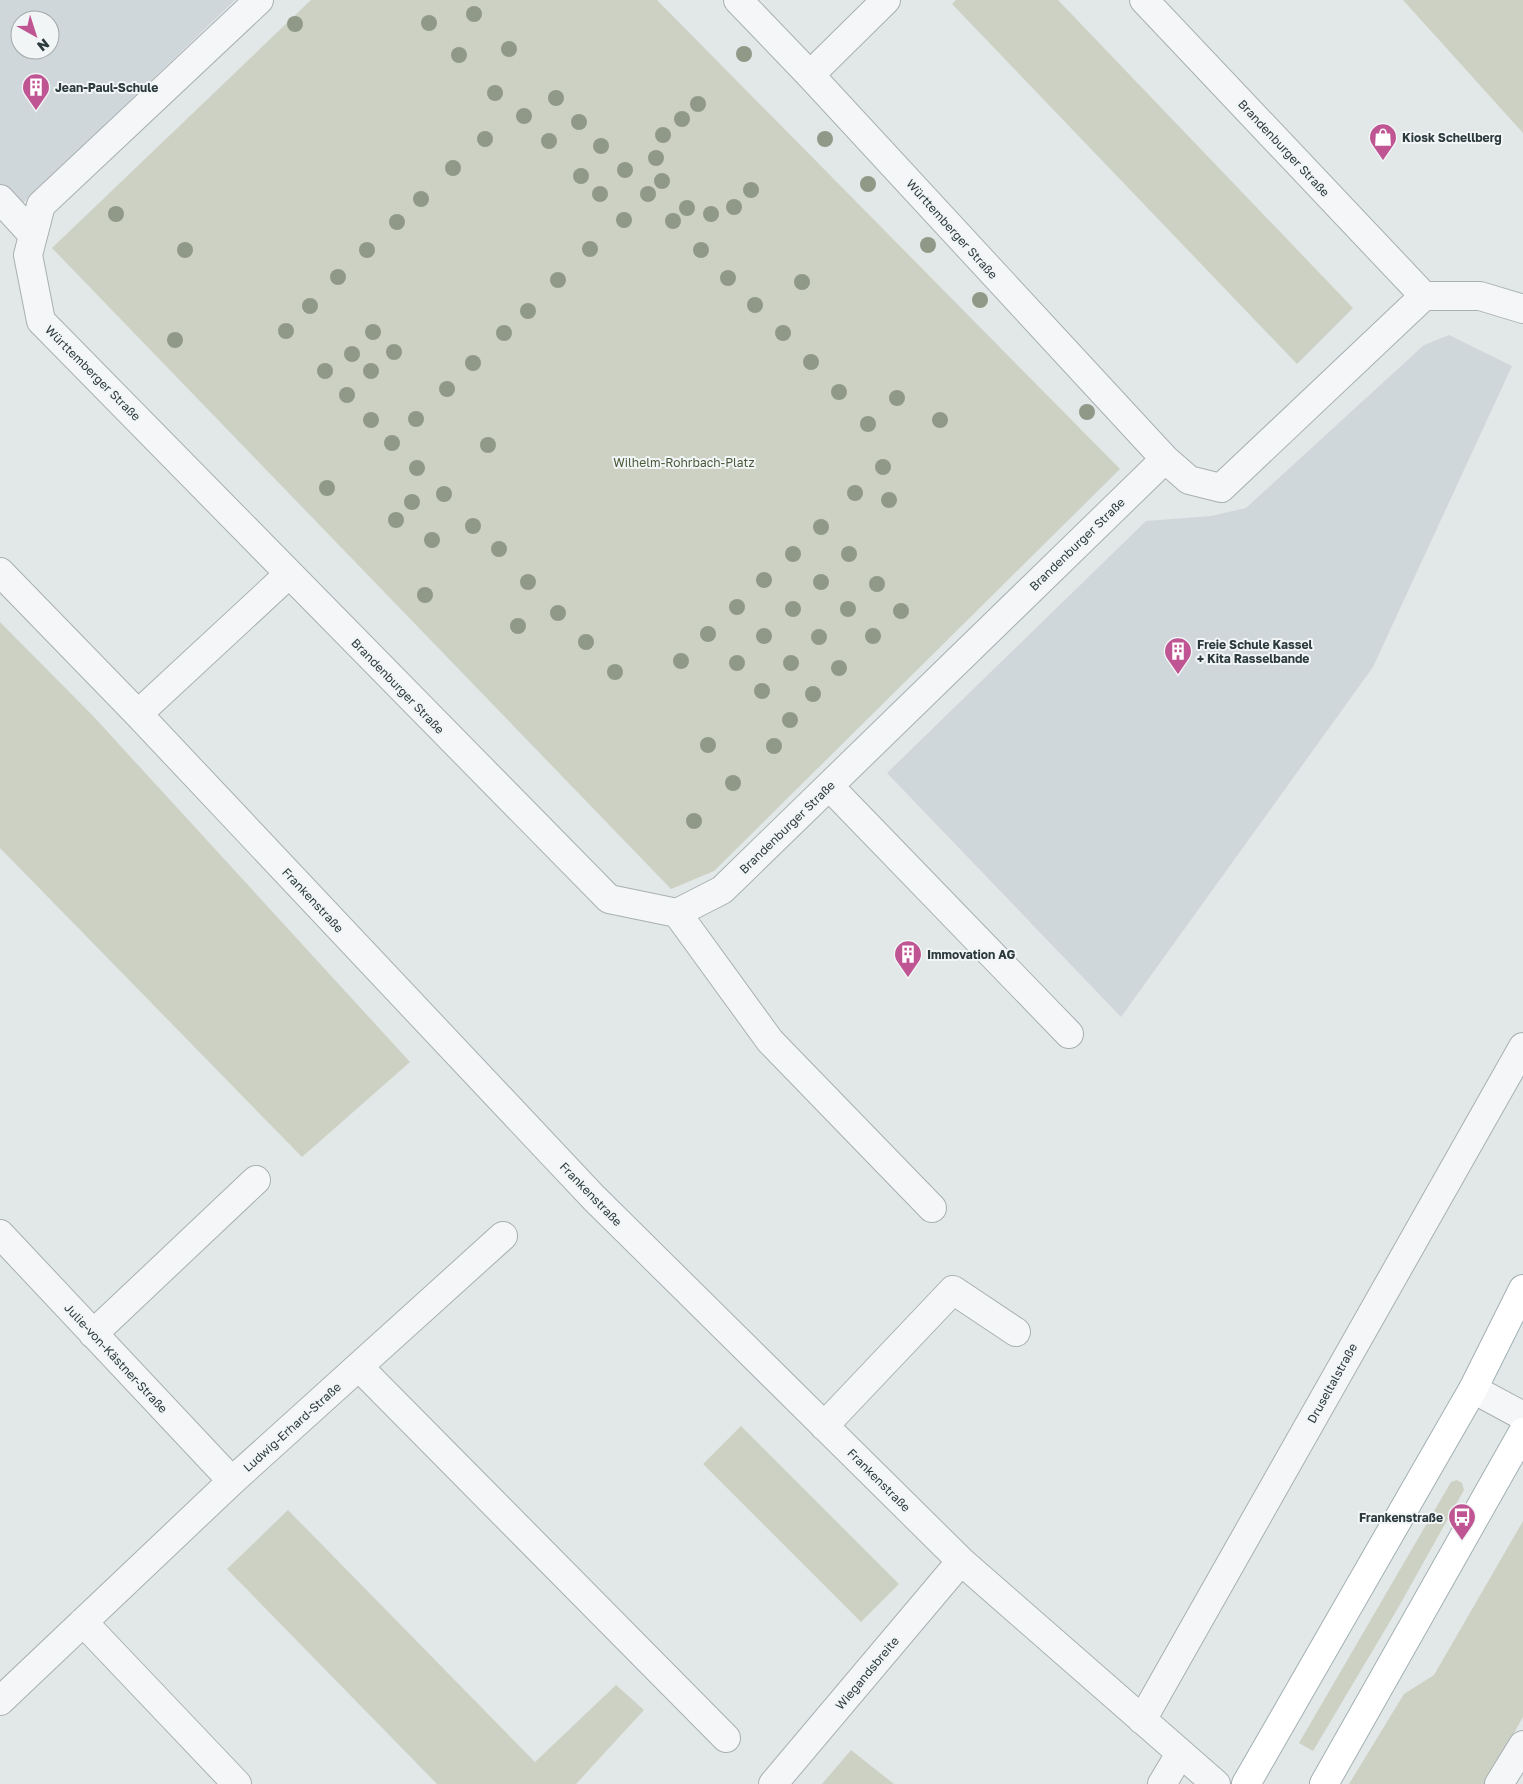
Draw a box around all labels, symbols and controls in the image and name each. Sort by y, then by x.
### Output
north arrow [10,10,60,60]
text: N [34,36,53,55]
building icon: Jean-Paul-Schule [21,72,51,111]
place label: Jean-Paul-Schule [55,80,158,95]
street label: Brandenburger Straße [1235,96,1333,200]
shop icon: Kiosk Schellberg [1368,122,1398,161]
place label: Kiosk Schellberg [1402,130,1502,145]
street label: Württemberger Straße [903,176,1001,282]
street label: Württemberger Straße [42,322,144,424]
park label: Wilhelm-Rohrbach-Platz [613,455,755,470]
street label: Brandenburger Straße [1026,494,1128,594]
street label: Brandenburger Straße [348,635,448,737]
building icon: Freie Schule Kassel + Kita Rasselbande [1163,636,1193,675]
place label: Freie Schule Kassel + Kita Rasselbande [1197,637,1313,666]
street label: Brandenburger Straße [736,777,838,877]
street label: Frankenstraße [279,864,347,936]
building icon: Immovation AG [893,939,923,978]
place label: Immovation AG [927,947,1016,962]
street label: Frankenstraße [557,1159,625,1229]
street label: Julie-von-Kästner-Straße [61,1300,171,1416]
street label: Druseltalstraße [1304,1340,1360,1426]
street label: Ludwig-Erhard-Straße [240,1379,344,1475]
street label: Frankenstraße [844,1445,914,1515]
bus stop icon: Frankenstraße [1447,1502,1477,1541]
place label: Frankenstraße [1359,1510,1443,1525]
street label: Wiegandsbreite [832,1633,902,1713]

